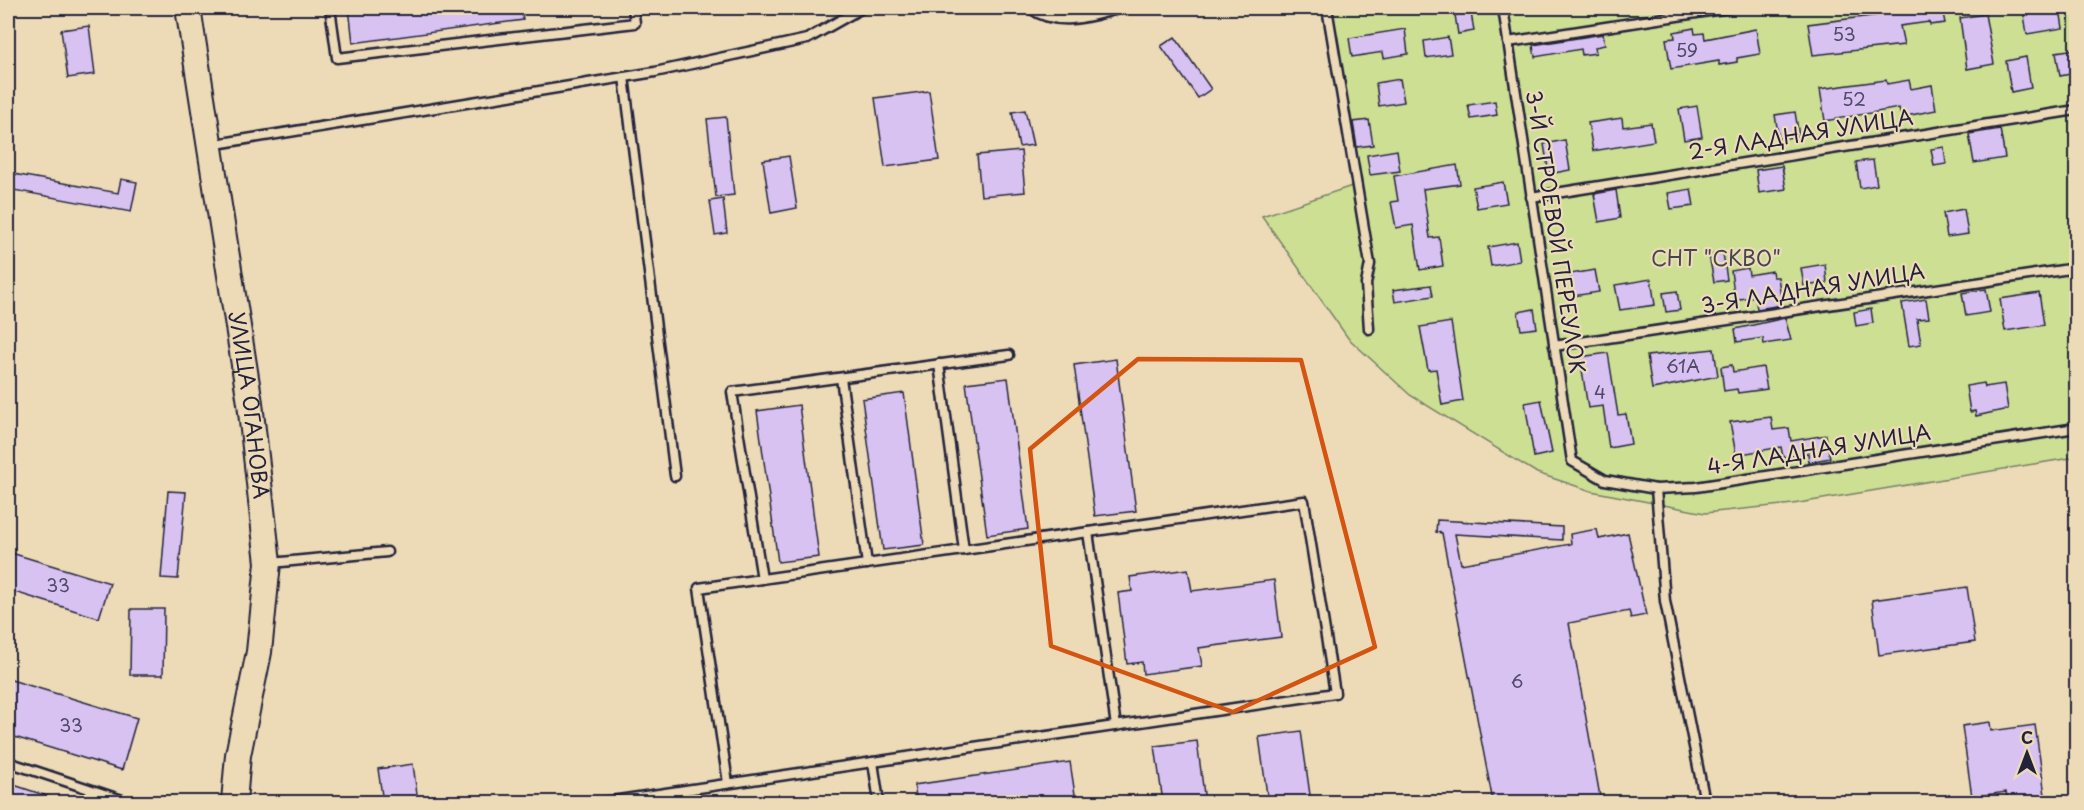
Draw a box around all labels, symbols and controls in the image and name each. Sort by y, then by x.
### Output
house number: 53 [1832,20,1856,47]
house number: 59 [1676,36,1698,63]
house number: 52 [1842,85,1866,112]
street label: 3-Й СТРОЕВОЙ ПЕРЕУЛОК [1519,88,1595,376]
street label: 2-Я ЛАДНАЯ УЛИЦА [1686,99,1915,167]
park label: СНТ "СКВО" [1651,241,1781,273]
street label: 3-Я ЛАДНАЯ УЛИЦА [1699,254,1927,321]
street label: УЛИЦА ОГАНОВА [222,309,279,500]
house number: 61А [1666,352,1700,379]
house number: 4 [1594,378,1606,405]
street label: 4-Я ЛАДНАЯ УЛИЦА [1705,415,1933,482]
house number: 33 [46,571,70,598]
house number: 6 [1511,667,1523,694]
house number: 33 [59,711,83,738]
north arrow [1997,723,2057,783]
text: С [2021,725,2033,749]

